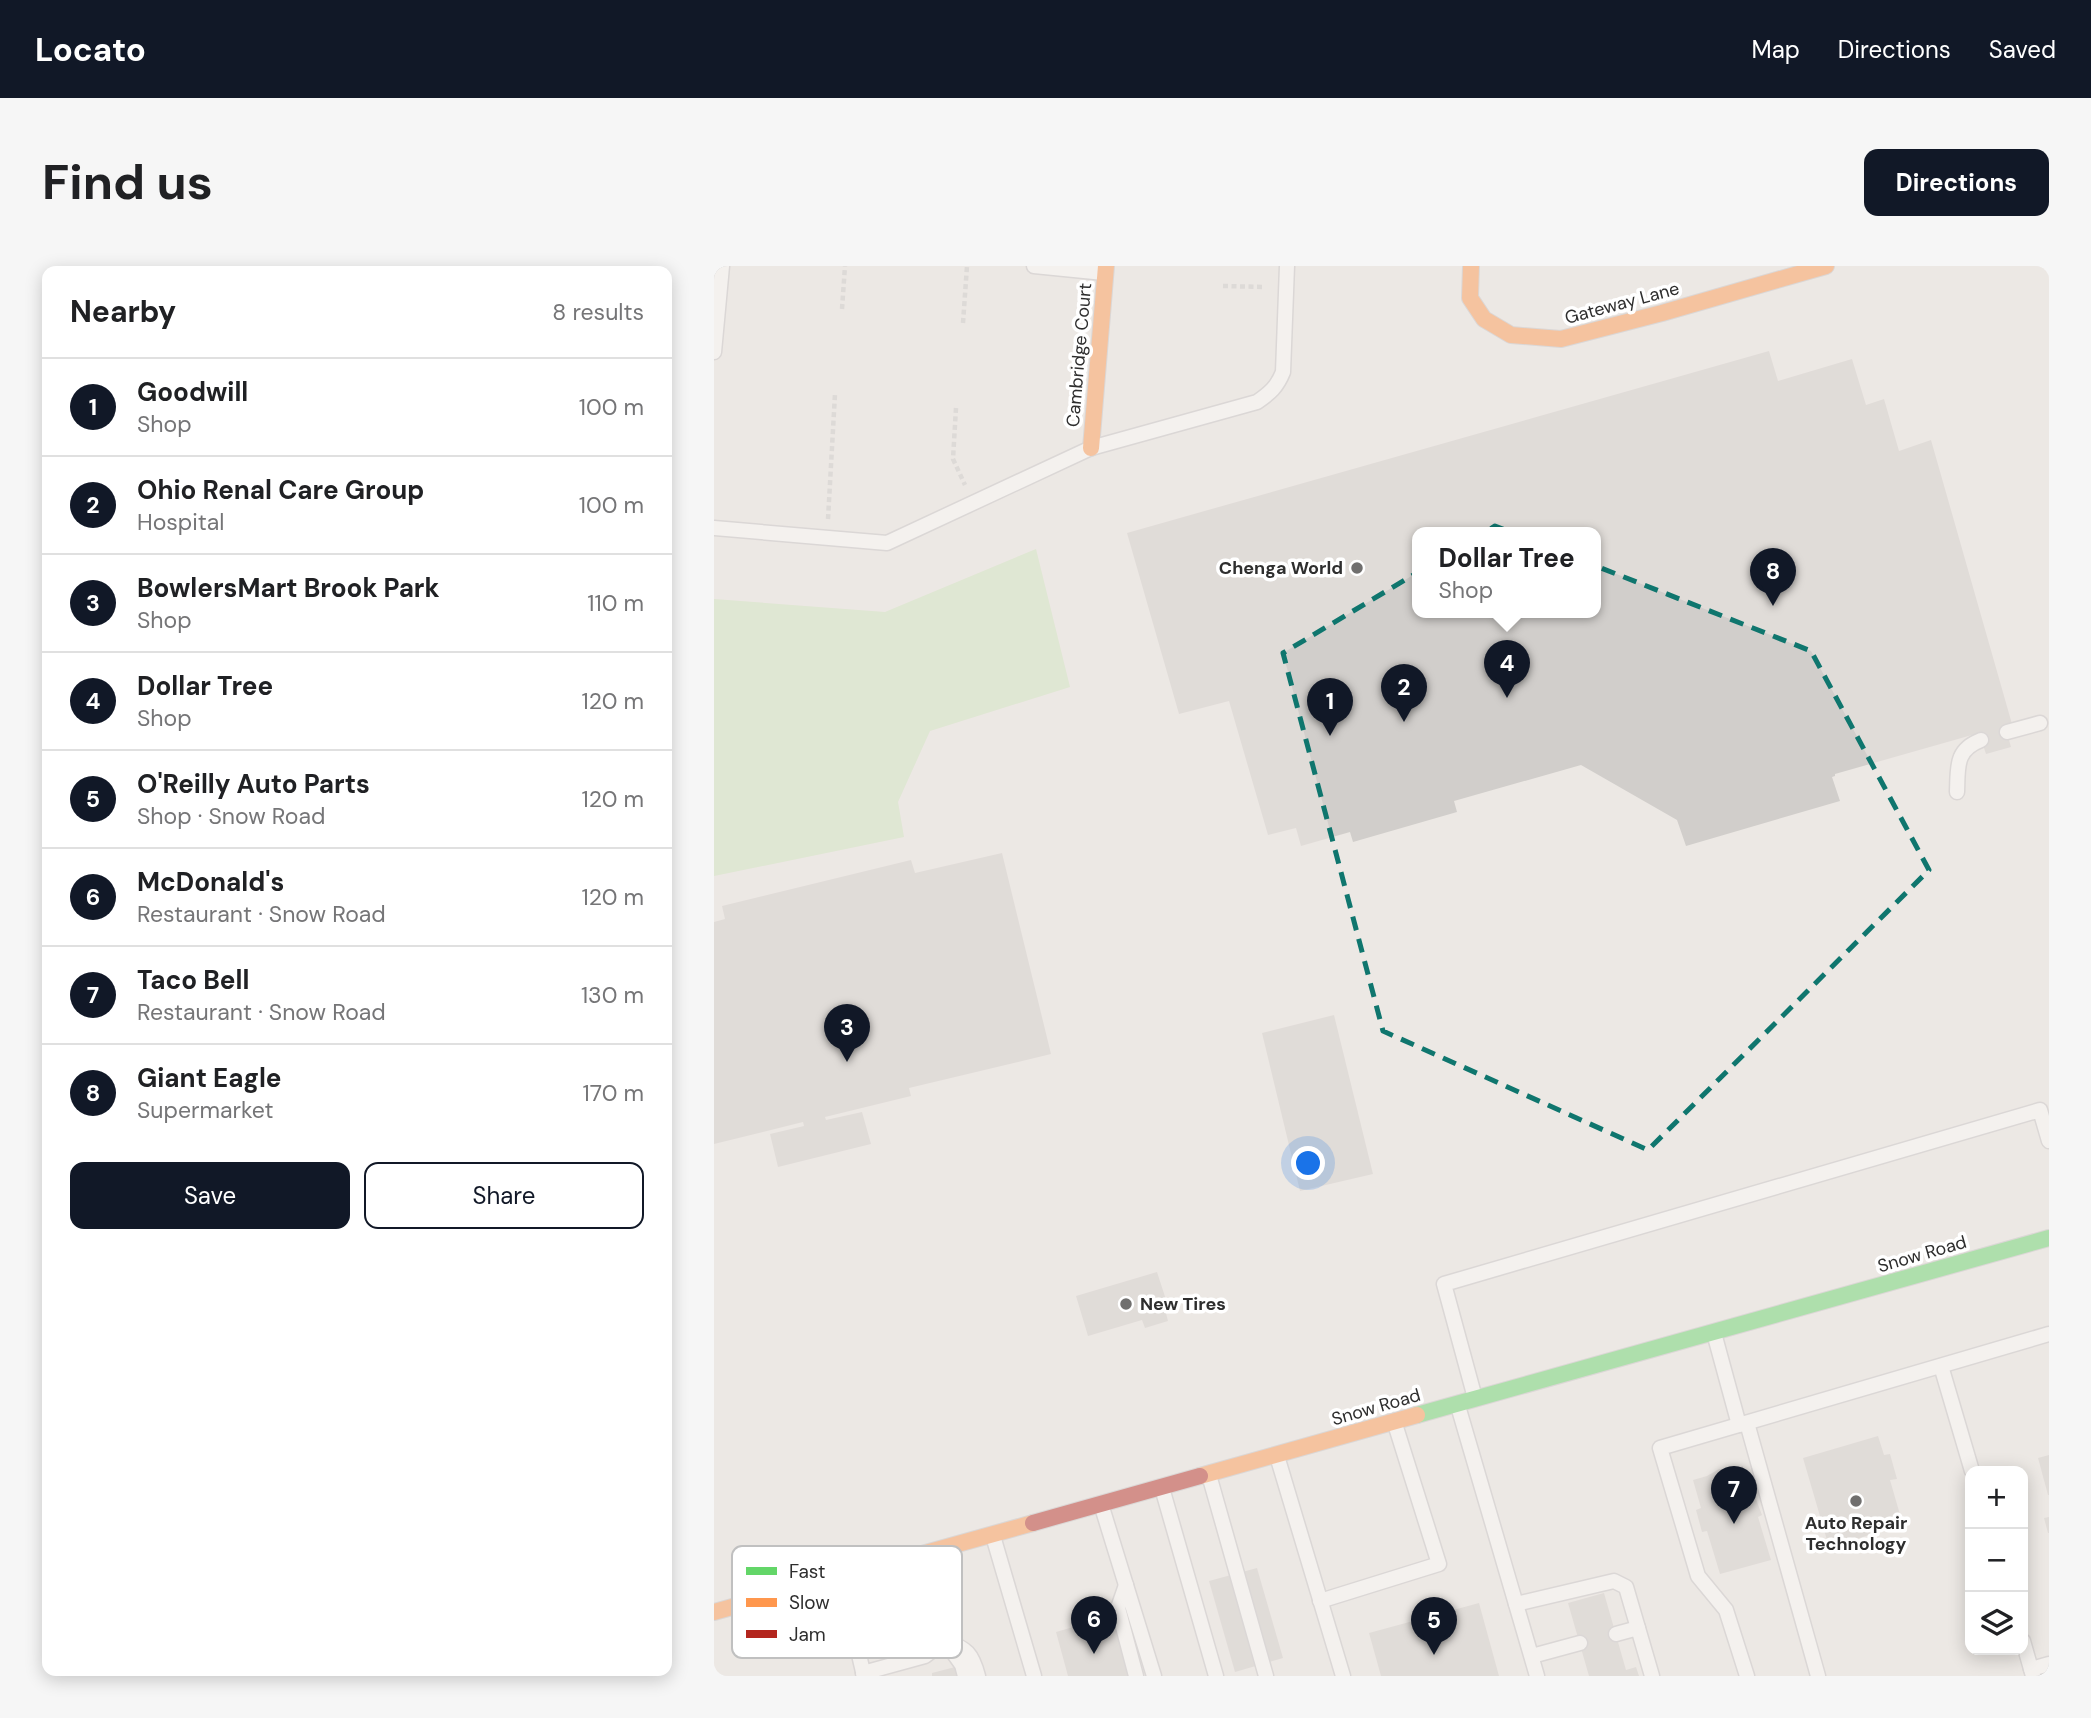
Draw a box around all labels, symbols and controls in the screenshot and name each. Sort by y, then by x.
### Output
text: Locato [35,28,146,71]
text: Map [1752,34,1800,65]
text: Directions [1838,34,1951,65]
text: Saved [1989,34,2056,65]
button: Directions [1864,149,2049,216]
text: Find us [42,150,213,214]
street label: Gateway Lane [1562,276,1682,330]
street label: Cambridge Court [1061,282,1097,428]
text: Nearby [70,292,176,331]
text: 8 results [552,297,644,327]
text: Goodwill [137,375,248,409]
text: 1 [89,392,97,422]
text: 100 m [579,392,644,422]
text: Shop [137,409,192,439]
text: Ohio Renal Care Group [137,473,424,507]
text: 2 [86,490,100,520]
text: 100 m [579,490,644,520]
text: Hospital [137,507,224,537]
popup [1412,527,1601,618]
text: Dollar Tree [1438,541,1575,575]
pin: 8 [1750,548,1796,606]
place label: Chenga World [1219,556,1343,580]
marker: Chenga World [1349,560,1365,576]
text: BowlersMart Brook Park [137,571,440,605]
text: Shop [1438,575,1493,605]
text: 3 [86,588,100,618]
text: 110 m [587,588,644,618]
text: Shop [137,605,192,635]
pin: 4 [1484,640,1530,698]
pin: 2 [1381,664,1427,722]
text: Dollar Tree [137,669,273,703]
pin: 1 [1307,678,1353,736]
text: 4 [86,686,100,716]
text: 120 m [581,686,644,716]
text: Shop [137,703,192,733]
text: O'Reilly Auto Parts [137,767,370,801]
text: 5 [86,784,100,814]
text: 120 m [581,784,644,814]
text: Shop · Snow Road [137,801,325,831]
text: McDonald's [137,865,284,899]
text: 6 [86,882,100,912]
text: 120 m [581,882,644,912]
text: Restaurant · Snow Road [137,899,386,929]
text: Taco Bell [137,963,249,997]
text: 7 [87,980,99,1010]
text: 130 m [581,980,644,1010]
text: Restaurant · Snow Road [137,997,386,1027]
pin: 3 [824,1004,870,1062]
text: Giant Eagle [137,1061,281,1095]
text: 8 [86,1078,100,1108]
text: 170 m [583,1078,644,1108]
text: Supermarket [137,1095,273,1125]
your location [1291,1146,1325,1180]
button: Save [70,1162,350,1229]
button: Share [364,1162,644,1229]
street label: Snow Road [1875,1230,1969,1278]
place label: New Tires [1140,1292,1226,1316]
marker: New Tires [1118,1296,1134,1312]
street label: Snow Road [1329,1383,1423,1431]
pin: 7 [1711,1466,1757,1524]
map controls [1965,1466,2028,1655]
button: + [1965,1466,2028,1529]
marker: Auto Repair Technology [1848,1493,1864,1509]
place label: Auto Repair Technology [1805,1511,1907,1556]
button: − [1965,1529,2028,1592]
legend [732,1546,962,1658]
text: Fast [789,1559,825,1584]
text: Slow [789,1590,830,1615]
button: layers [1965,1592,2028,1655]
pin: 6 [1071,1596,1117,1654]
pin: 5 [1411,1597,1457,1655]
text: Jam [789,1622,826,1647]

